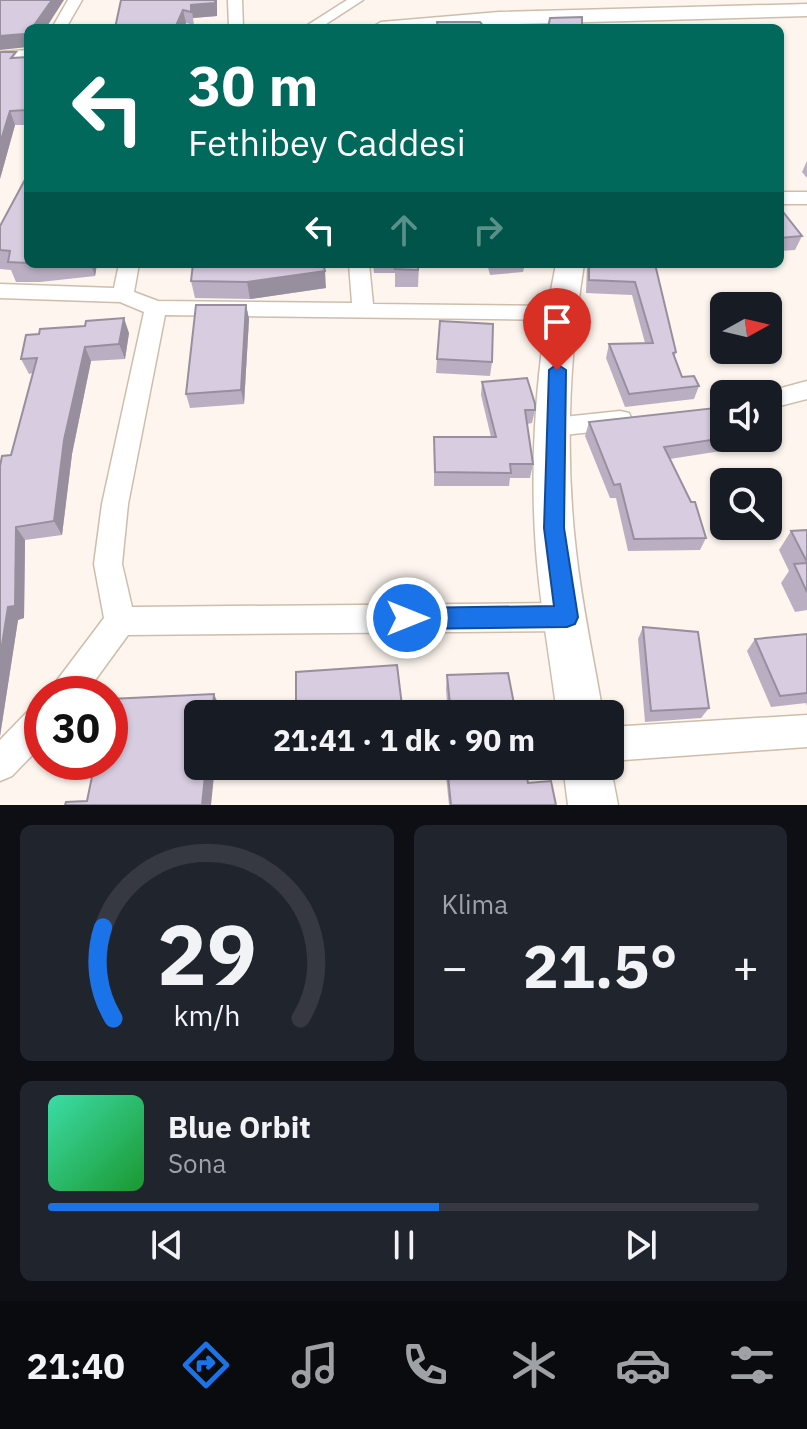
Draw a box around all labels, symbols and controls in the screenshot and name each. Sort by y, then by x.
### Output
text: 30 m [188,49,318,121]
icon: left [56,56,160,160]
text: Fethibey Caddesi [188,119,466,166]
icon: left [298,208,342,252]
icon: ahead [382,208,426,252]
icon: right [466,208,510,252]
pin [523,288,591,370]
north arrow [710,292,782,364]
map controls [710,292,782,540]
icon: arrive [535,300,579,344]
button: sound [710,380,782,452]
button: search [710,468,782,540]
position arrow [365,576,449,660]
speed limit sign: 30 [24,676,128,780]
text: 21:41 · 1 dk · 90 m [273,720,535,759]
text: Klima [442,887,508,921]
text: 29 [157,900,257,1008]
text: 21.5° [523,926,678,1005]
text: − [442,938,468,995]
text: + [733,938,759,995]
text: km/h [173,997,240,1034]
text: Blue Orbit [168,1107,311,1146]
text: Sona [168,1146,226,1180]
icon: previous [145,1223,189,1267]
icon: pause [382,1223,426,1267]
icon: next [619,1223,663,1267]
icon: directions [178,1337,234,1393]
icon: music [287,1337,343,1393]
icon: phone [397,1337,453,1393]
icon: climate [506,1337,562,1393]
icon: car [615,1337,671,1393]
icon: filters [724,1337,780,1393]
text: 21:40 [27,1342,125,1389]

